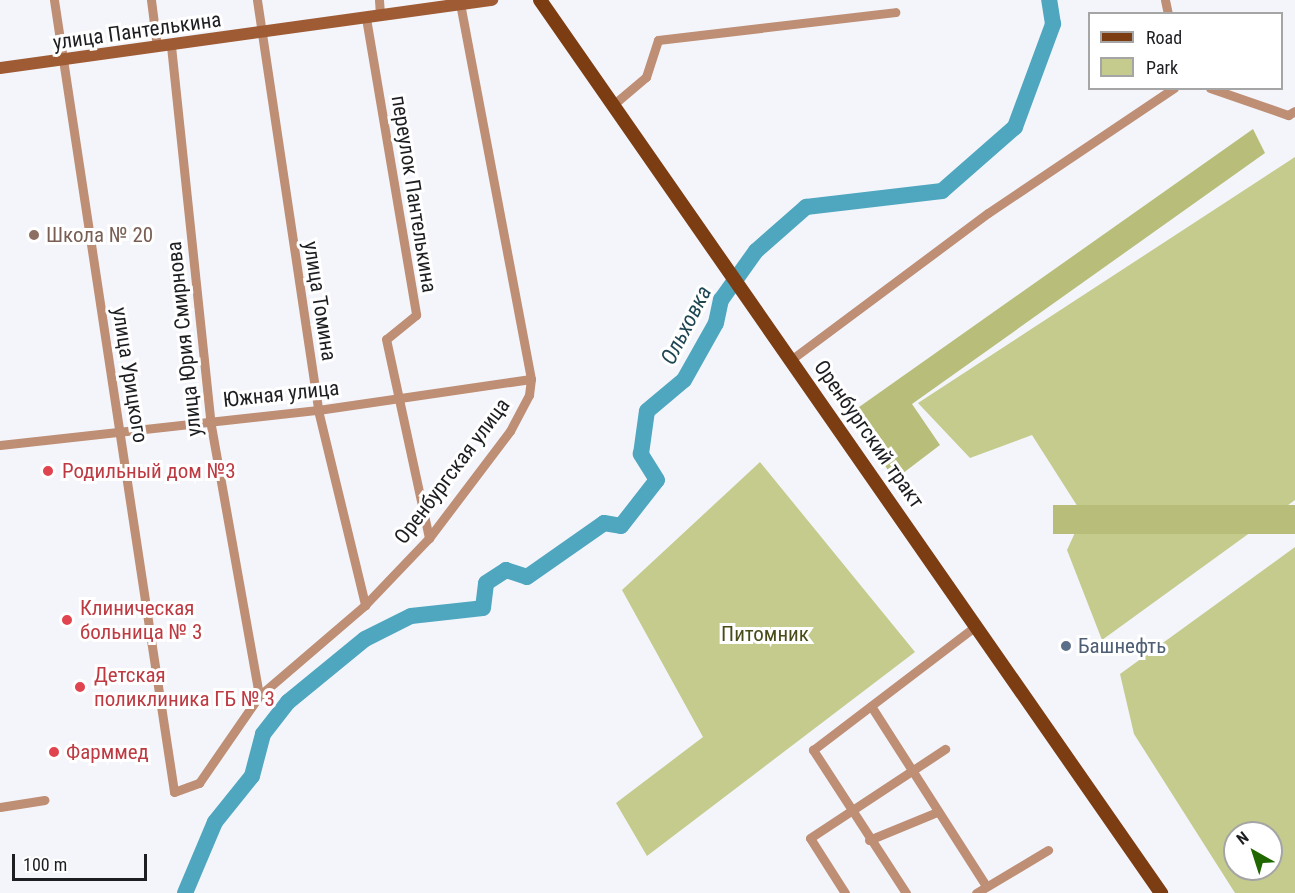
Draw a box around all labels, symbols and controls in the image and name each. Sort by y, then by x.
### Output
street label: улица Пантелькина [51,7,223,55]
legend [1088,12,1283,90]
text: Road [1146,27,1182,48]
text: Park [1146,57,1178,78]
street label: переулок Пантелькина [386,94,442,294]
place label: Школа № 20 [46,222,153,248]
marker: Школа № 20 [27,228,41,242]
street label: улица Томина [298,239,342,363]
street label: улица Юрия Смирнова [161,240,207,438]
water label: Ольховка [655,281,717,369]
street label: улица Урицкого [107,306,153,444]
street label: Оренбургский тракт [809,355,929,513]
street label: Южная улица [222,375,340,413]
street label: Оренбургская улица [389,393,515,549]
place label: Родильный дом №3 [62,458,236,484]
marker: Родильный дом №3 [39,462,57,480]
place label: Клиническая больница № 3 [80,595,202,645]
marker: Клиническая больница № 3 [58,611,76,629]
park label: Питомник [721,621,809,647]
place label: Башнефть [1078,633,1166,659]
marker: Башнефть [1059,639,1073,653]
place label: Детская поликлиника ГБ № 3 [94,662,275,712]
marker: Детская поликлиника ГБ № 3 [71,678,89,696]
place label: Фарммед [66,739,149,765]
marker: Фарммед [47,745,61,759]
north arrow [1223,821,1283,881]
text: N [1233,828,1252,849]
scale bar [15,842,150,880]
text: 100 m [23,854,67,875]

